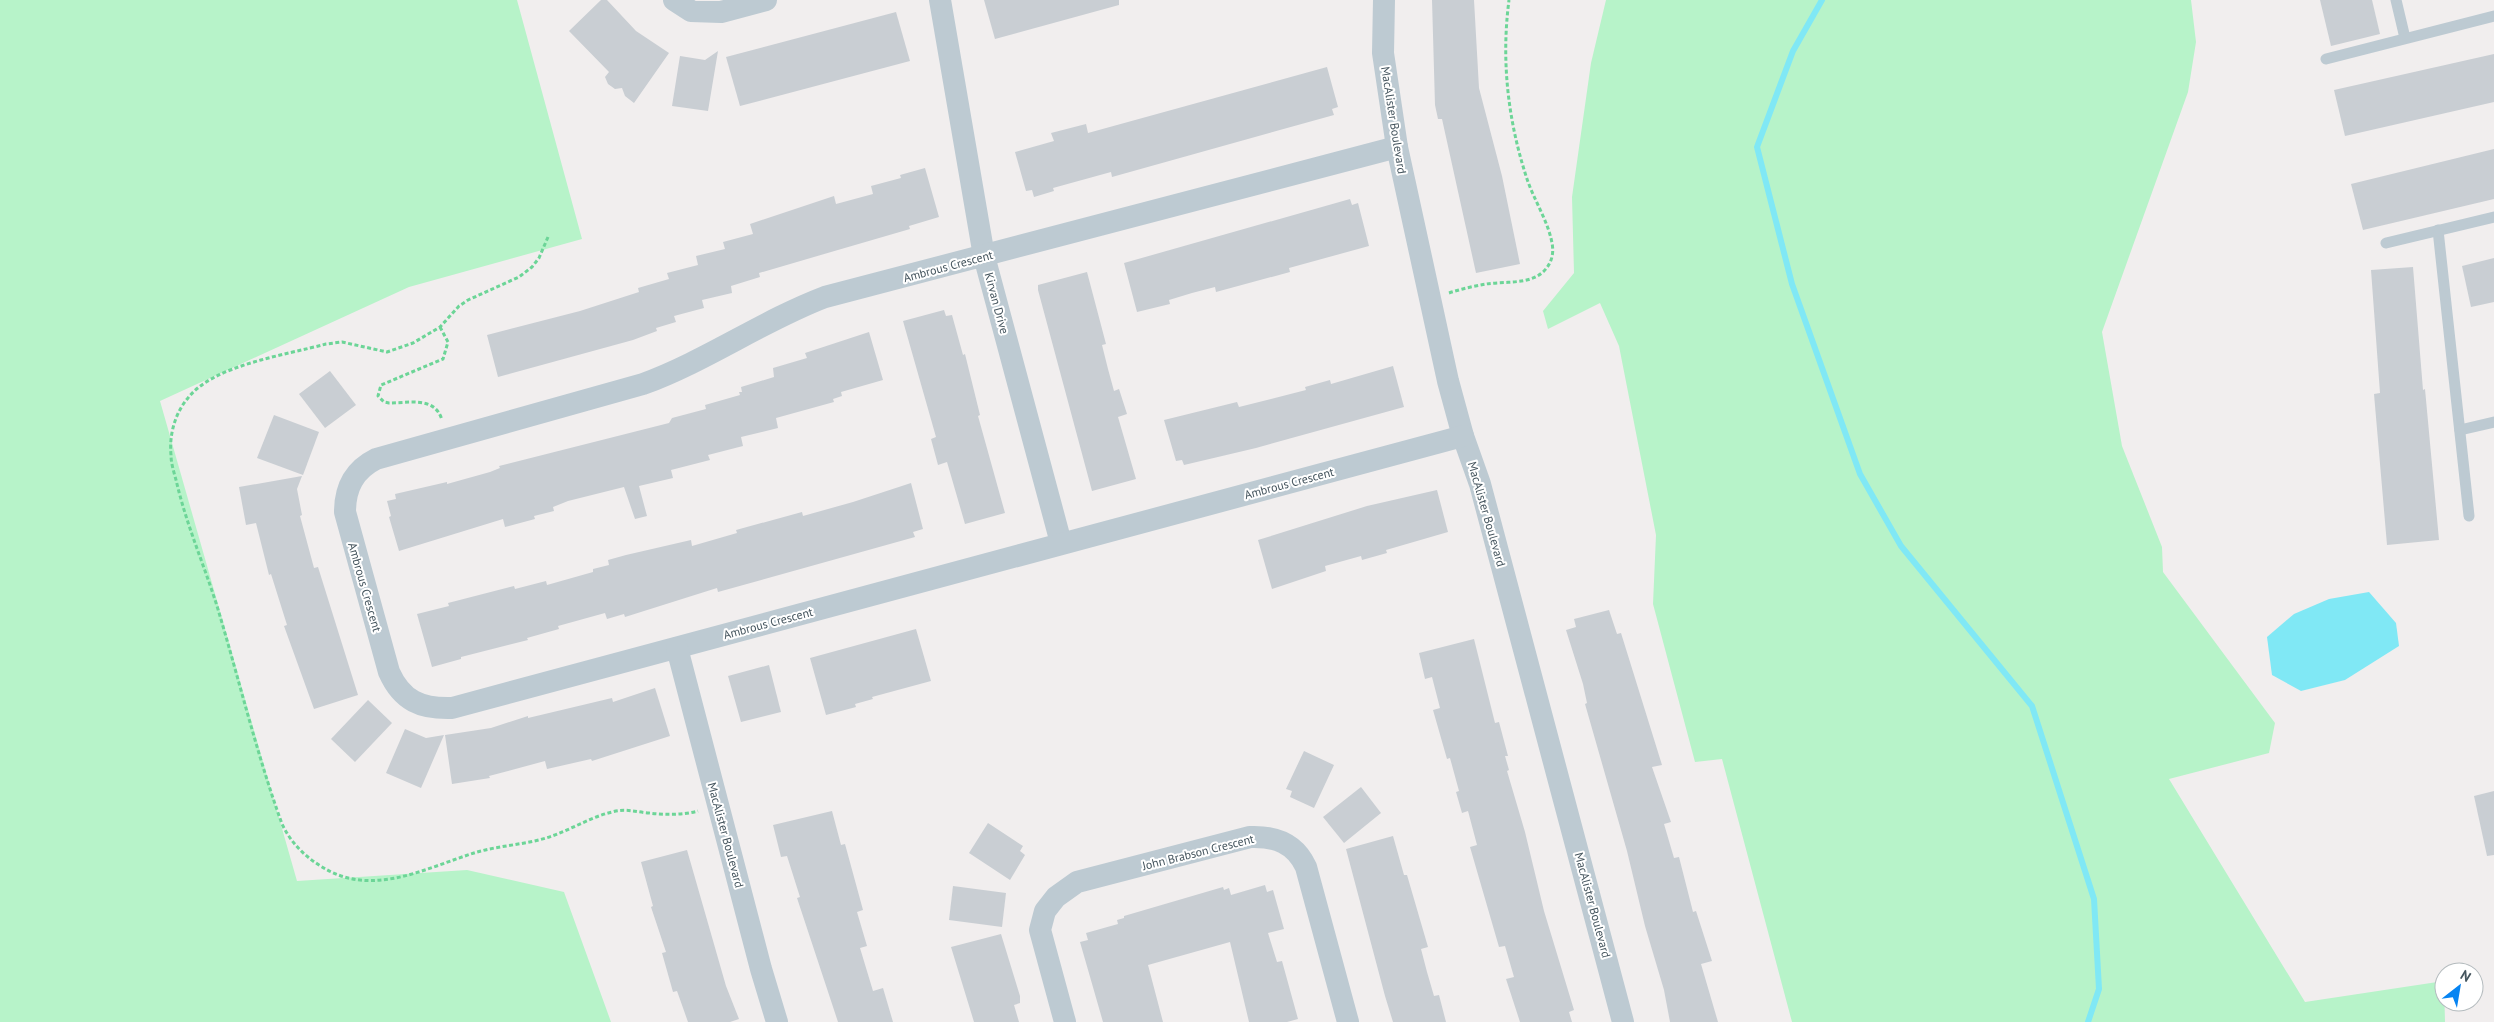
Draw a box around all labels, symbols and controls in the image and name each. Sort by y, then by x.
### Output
street label: MacAlister Boulevard [1378,65,1410,175]
street label: Ambrous Crescent [902,247,994,285]
street label: Kirvan Drive [982,271,1012,335]
street label: MacAlister Boulevard [1465,460,1509,568]
street label: Ambrous Crescent [1243,464,1335,502]
street label: Ambrous Crescent [345,541,385,633]
street label: Ambrous Crescent [722,604,814,642]
street label: MacAlister Boulevard [705,781,747,889]
street label: John Brabson Crescent [1140,831,1256,873]
street label: MacAlister Boulevard [1572,851,1614,959]
north arrow [2434,962,2484,1012]
text: N [2457,966,2474,986]

